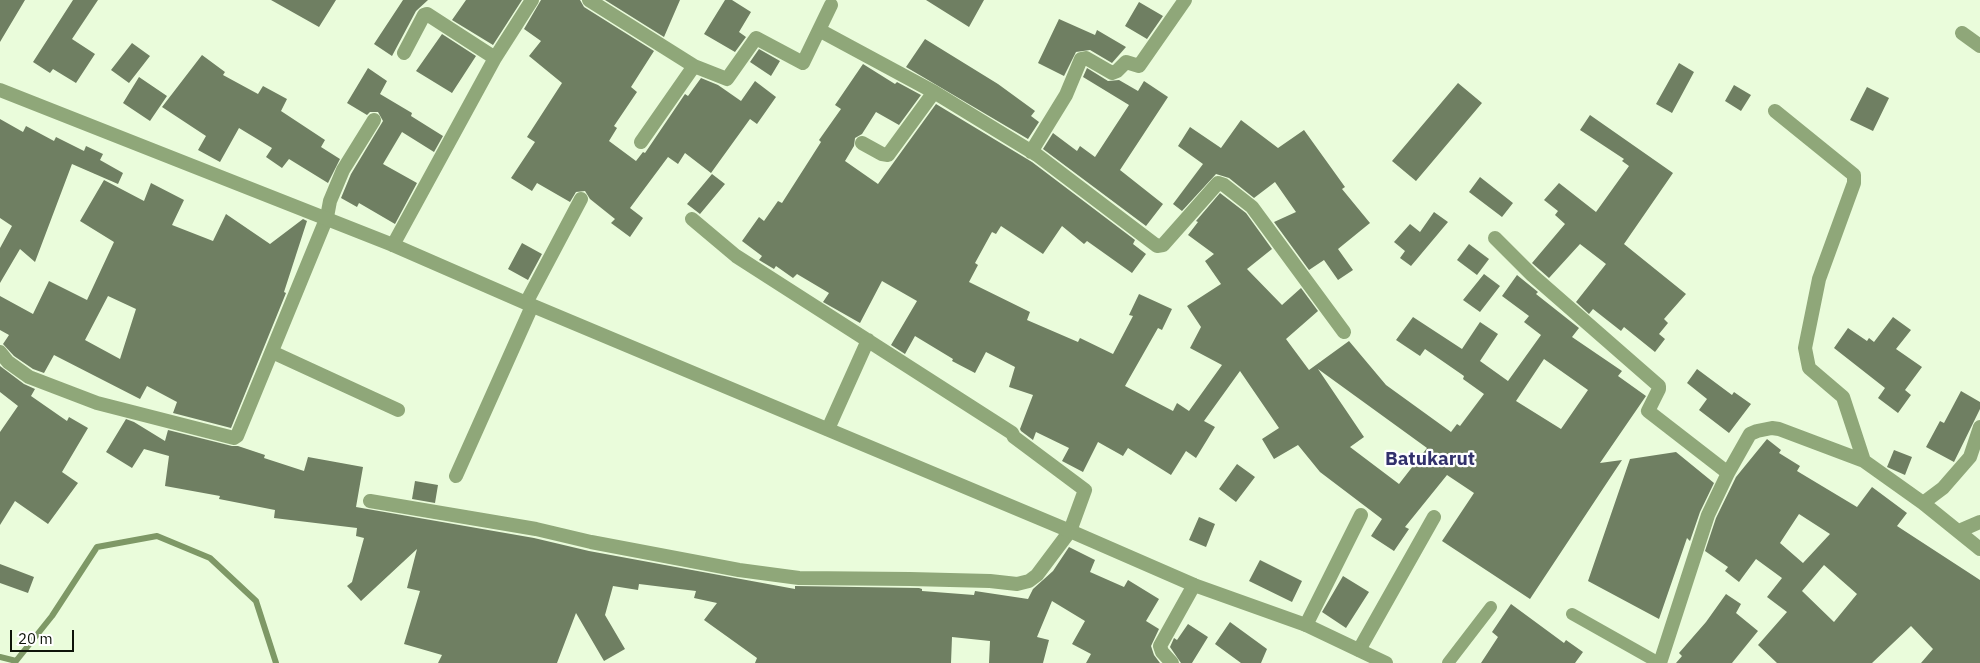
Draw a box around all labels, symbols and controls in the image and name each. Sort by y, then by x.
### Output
district label: Batukarut [1385,449,1475,471]
scale bar [12,620,76,652]
text: 20 m [18,629,53,648]

